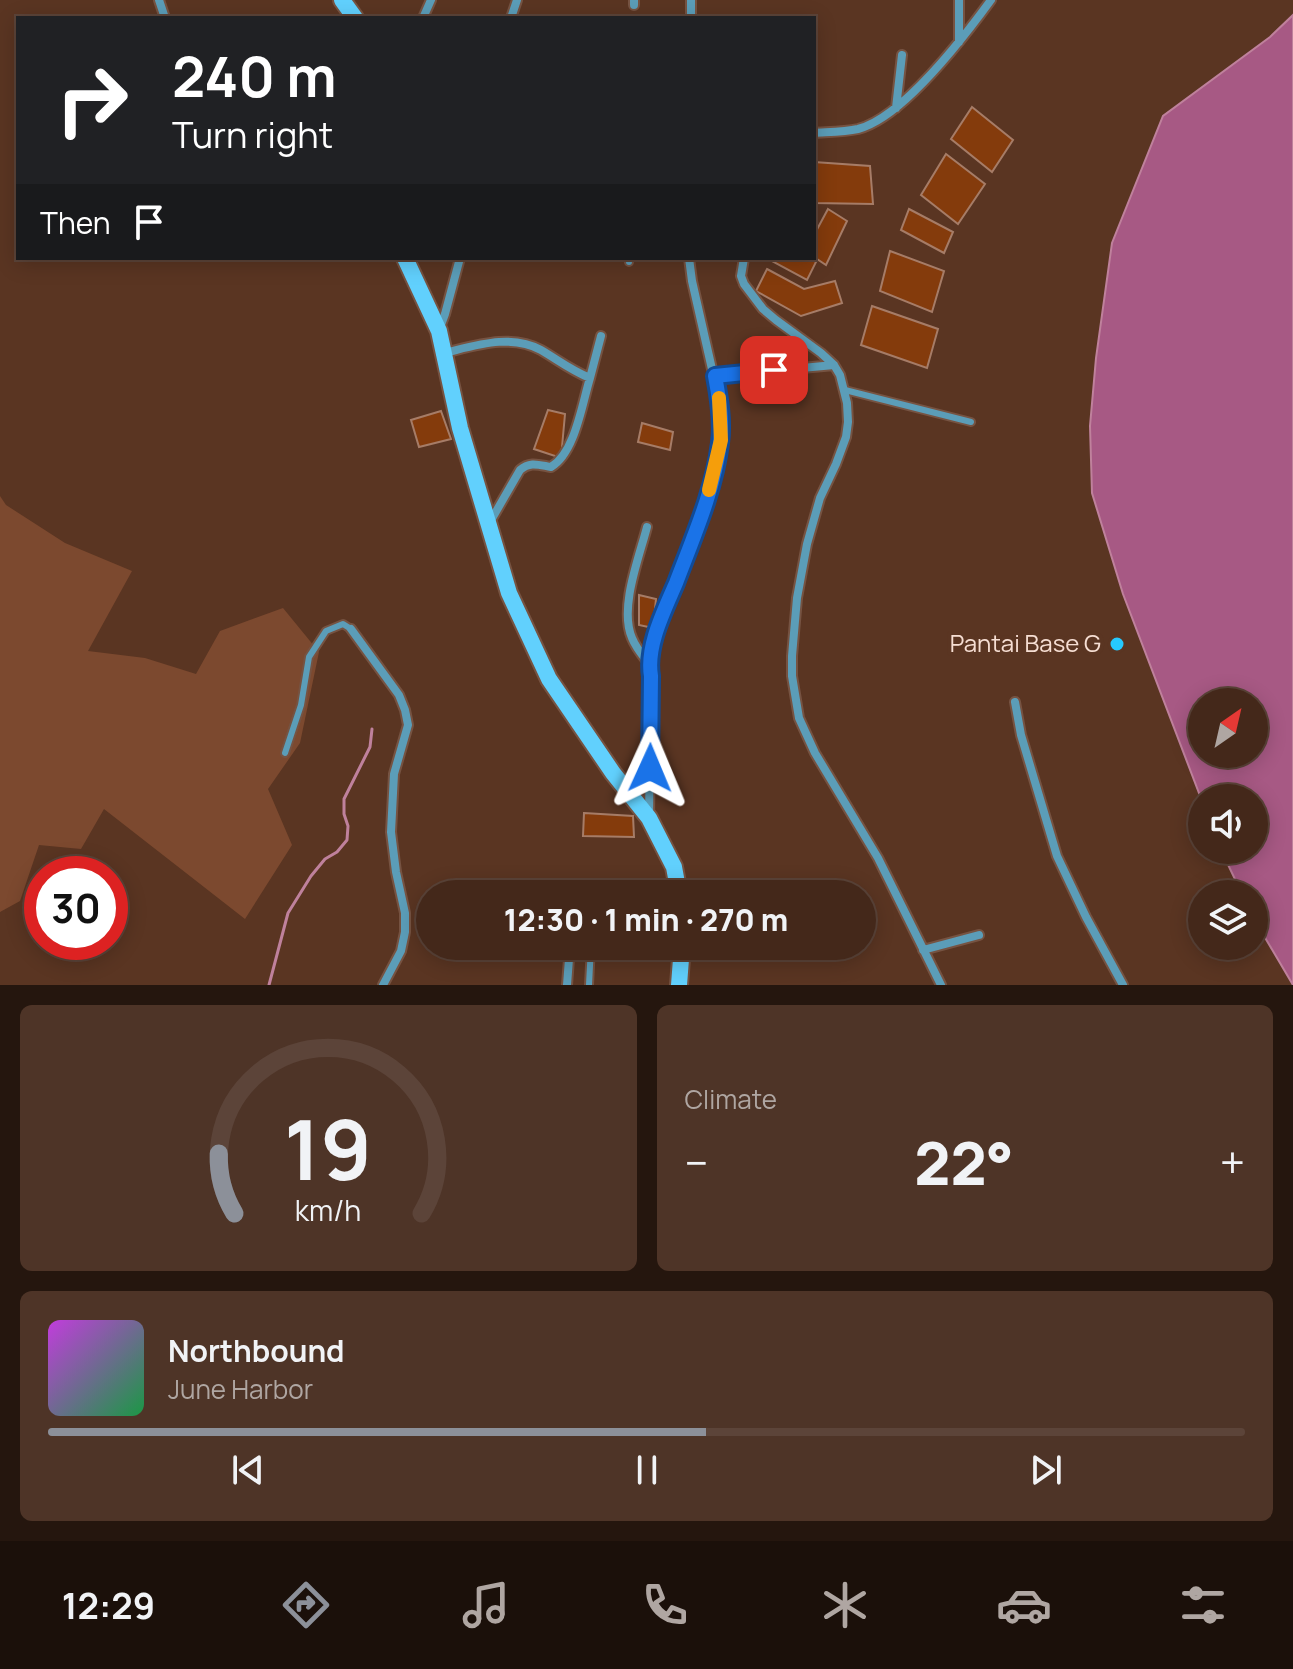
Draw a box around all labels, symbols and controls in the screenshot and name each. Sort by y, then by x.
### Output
text: 240 m [172,37,337,114]
icon: right [40,48,144,152]
text: Turn right [172,110,333,159]
icon: arrive [127,200,171,244]
text: Then [40,202,111,243]
pin [740,336,808,404]
icon: arrive [752,348,796,392]
place label: Pantai Base G [950,626,1101,659]
marker: Pantai Base G [1108,635,1126,653]
north arrow [1188,688,1268,768]
map controls [1188,688,1268,960]
position arrow [608,726,692,810]
button: sound [1188,784,1268,864]
speed limit sign: 30 [24,856,128,960]
button: layers [1188,880,1268,960]
text: 12:30 · 1 min · 270 m [504,899,788,940]
text: Climate [685,1081,777,1117]
text: 19 [284,1091,372,1205]
text: 22° [914,1121,1014,1203]
text: − [685,1132,708,1192]
text: + [1220,1132,1245,1192]
text: km/h [295,1191,361,1230]
text: Northbound [168,1330,345,1371]
text: June Harbor [168,1371,313,1407]
icon: previous [226,1448,270,1492]
icon: pause [625,1448,669,1492]
icon: next [1024,1448,1068,1492]
icon: directions [278,1577,334,1633]
icon: music [458,1577,514,1633]
icon: phone [637,1577,693,1633]
icon: climate [817,1577,873,1633]
icon: car [996,1577,1052,1633]
icon: filters [1175,1577,1231,1633]
text: 12:29 [62,1581,155,1630]

